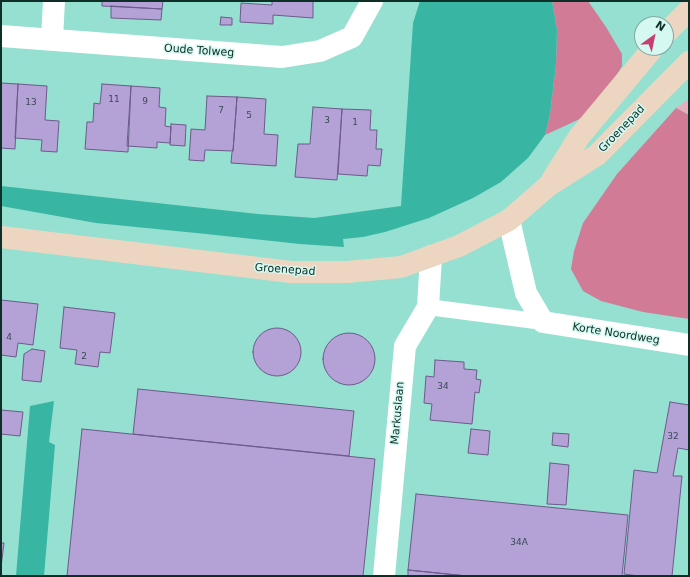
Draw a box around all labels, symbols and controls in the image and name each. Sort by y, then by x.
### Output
north arrow [634,16,674,56]
text: N [653,18,668,34]
street label: Oude Tolweg [163,42,235,60]
house number: 11 [108,95,120,105]
house number: 9 [142,97,148,107]
house number: 13 [25,98,37,108]
street label: Groenepad [596,103,648,155]
house number: 7 [218,106,224,116]
house number: 5 [246,111,252,121]
house number: 3 [324,116,330,126]
house number: 1 [352,118,358,128]
street label: Groenepad [254,261,316,279]
street label: Korte Noordweg [571,321,661,347]
house number: 4 [6,333,12,343]
house number: 2 [81,352,87,362]
street label: Markuslaan [389,381,407,445]
house number: 34 [437,382,449,392]
house number: 32 [667,432,679,442]
house number: 34A [510,538,528,548]

